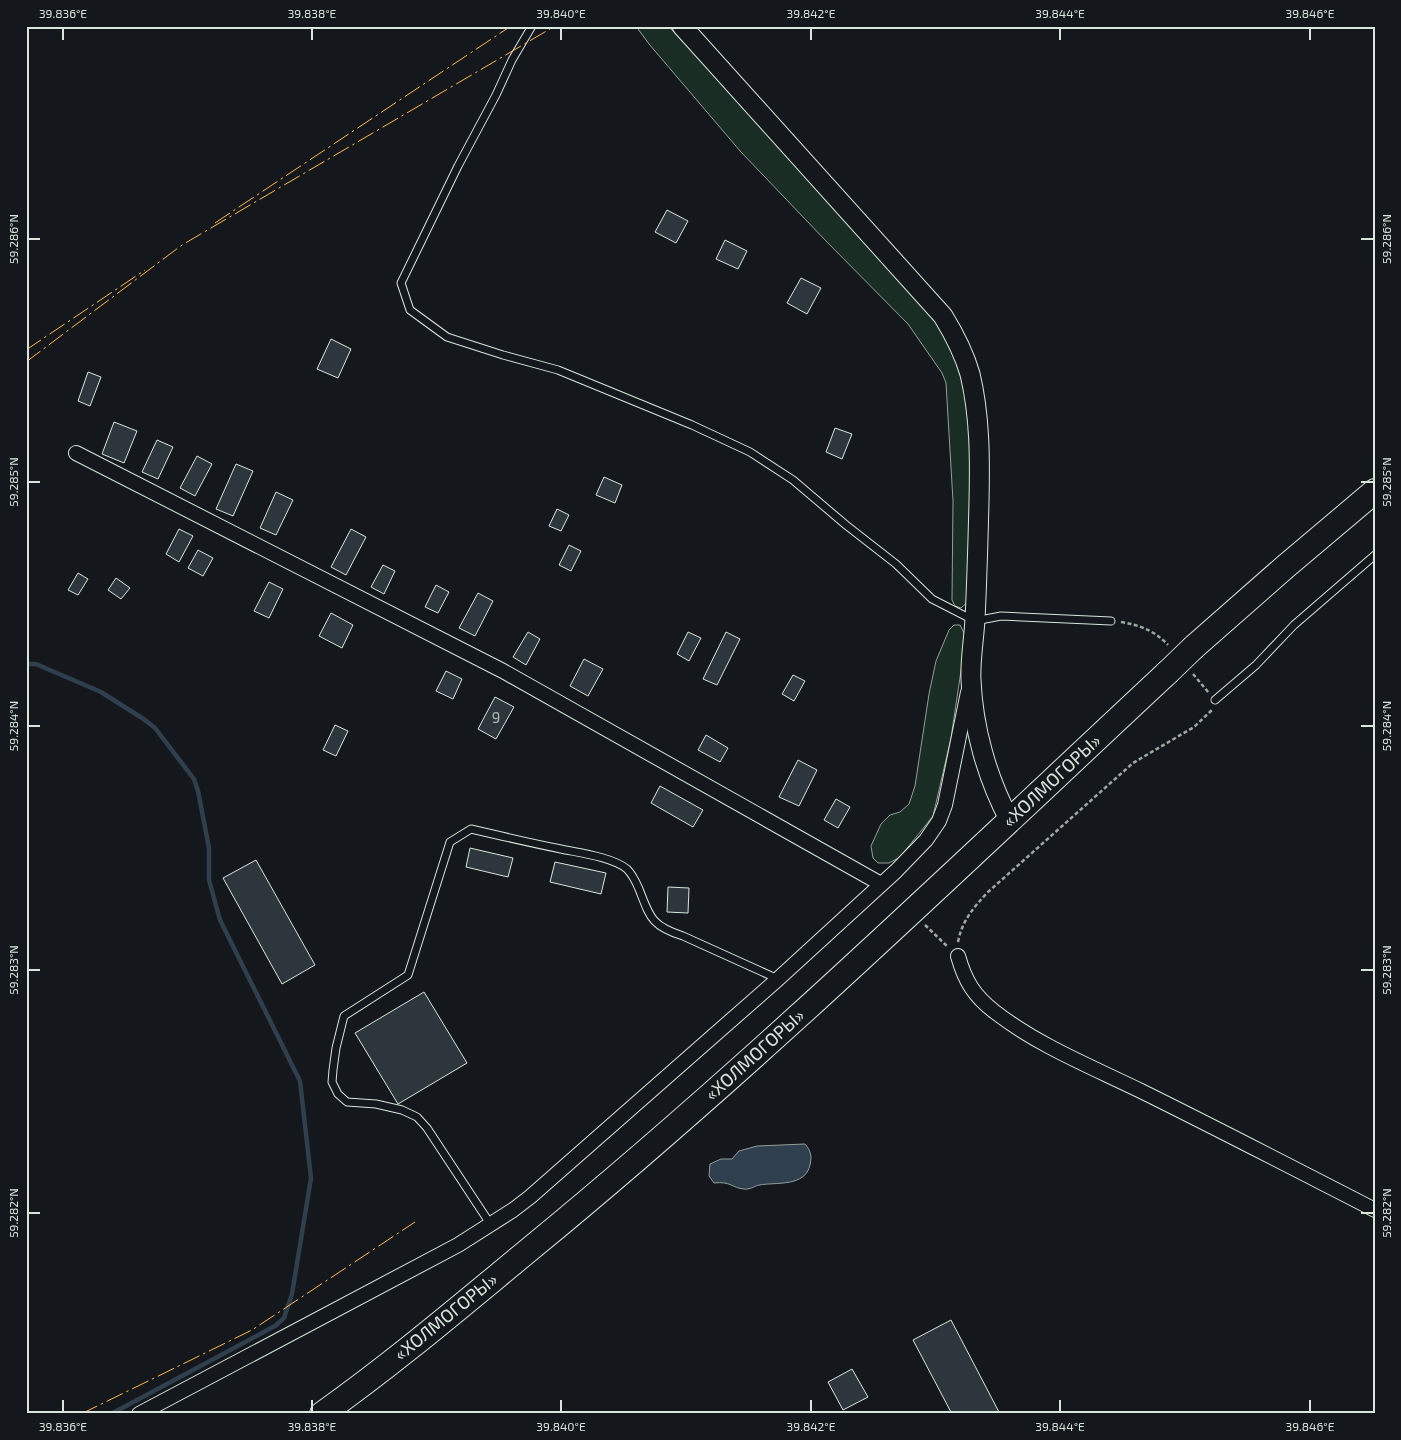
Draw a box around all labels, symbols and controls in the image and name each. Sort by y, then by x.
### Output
text: 39.836°E [39,6,87,20]
text: 39.838°E [288,6,337,20]
text: 39.840°E [536,6,586,20]
text: 39.842°E [787,6,836,20]
text: 39.844°E [1035,6,1085,20]
text: 39.846°E [1286,6,1335,20]
text: 59.286°N [6,214,20,264]
text: 59.286°N [1379,214,1393,264]
text: 59.285°N [6,457,20,507]
text: 59.285°N [1379,457,1393,507]
text: 59.284°N [6,701,20,751]
text: 59.284°N [1379,701,1393,751]
house number: 9 [492,708,500,726]
street label: «ХОЛМОГОРЫ» [998,729,1105,831]
text: 59.283°N [6,945,20,995]
text: 59.283°N [1379,945,1393,995]
street label: «ХОЛМОГОРЫ» [700,1004,809,1105]
text: 59.282°N [6,1188,20,1238]
text: 59.282°N [1379,1188,1393,1238]
street label: «ХОЛМОГОРЫ» [389,1268,501,1365]
text: 39.836°E [39,1419,87,1433]
text: 39.838°E [288,1419,337,1433]
text: 39.840°E [536,1419,586,1433]
text: 39.842°E [787,1419,836,1433]
text: 39.844°E [1035,1419,1085,1433]
text: 39.846°E [1286,1419,1335,1433]

